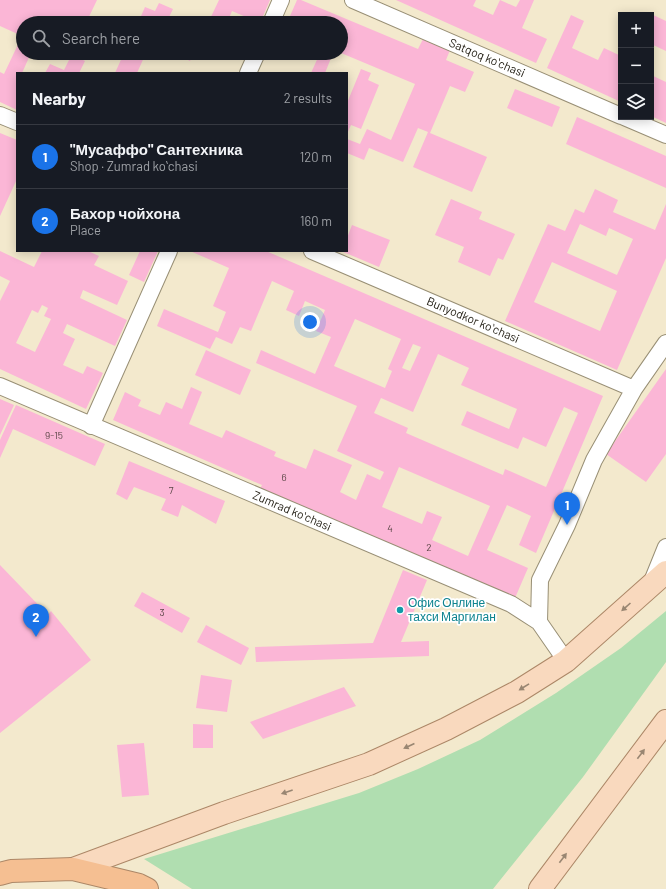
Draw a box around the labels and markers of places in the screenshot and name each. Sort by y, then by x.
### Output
pin: 1 [554,492,580,525]
place label: Офис Онлине тахси Маргилан [408,595,496,624]
pin: 2 [23,604,49,637]
marker: Офис Онлине тахси Маргилан [395,605,405,615]

